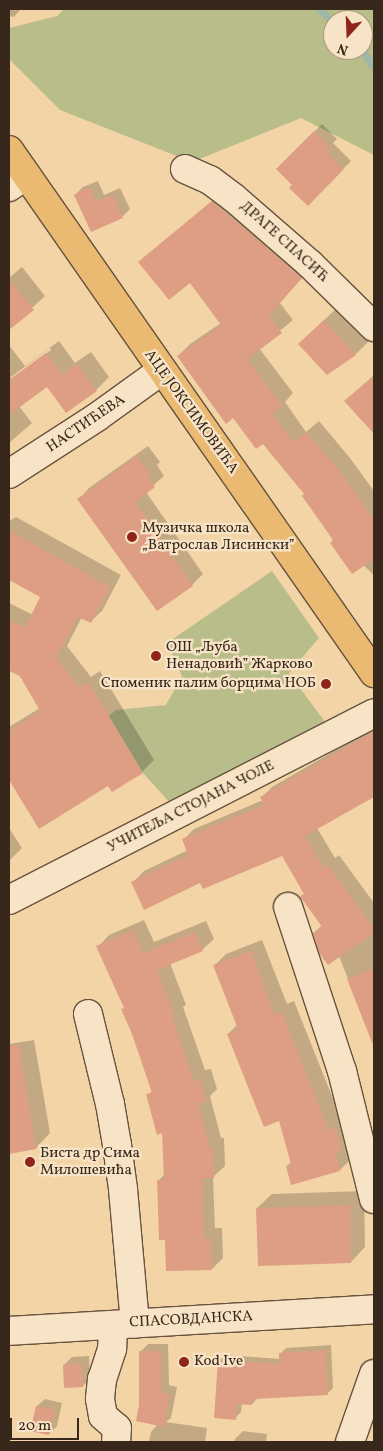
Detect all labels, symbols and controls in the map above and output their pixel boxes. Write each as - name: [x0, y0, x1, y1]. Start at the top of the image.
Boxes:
- north arrow: [323, 10, 373, 60]
- text: N: [335, 38, 351, 59]
- street label: ДРАГЕ СПАСИЋ: [236, 197, 332, 287]
- street label: АЦЕ ЈОКСИМОВИЋА: [140, 347, 242, 477]
- street label: НАСТИЋЕВА: [43, 391, 129, 457]
- place label: Музичка школа „Ватрослав Лисински”: [142, 519, 295, 554]
- marker: Музичка школа „Ватрослав Лисински”: [126, 531, 138, 543]
- place label: ОШ „Љуба Ненадовић” Жарково: [166, 638, 313, 673]
- marker: ОШ „Љуба Ненадовић” Жарково: [150, 650, 162, 662]
- place label: Споменик палим борцима НОБ: [101, 675, 316, 693]
- marker: Споменик палим борцима НОБ: [320, 678, 332, 690]
- street label: УЧИТЕЉА СТОЈАНА ЧОЛЕ: [105, 757, 277, 857]
- place label: Биста др Сима Милошевића: [40, 1144, 140, 1179]
- marker: Биста др Сима Милошевића: [24, 1156, 36, 1168]
- street label: СПАСОВДАНСКА: [129, 1308, 253, 1332]
- place label: Kod Ive: [194, 1353, 243, 1371]
- marker: Kod Ive: [178, 1356, 190, 1368]
- scale bar: [12, 1408, 81, 1440]
- text: 20 m: [18, 1416, 51, 1437]

